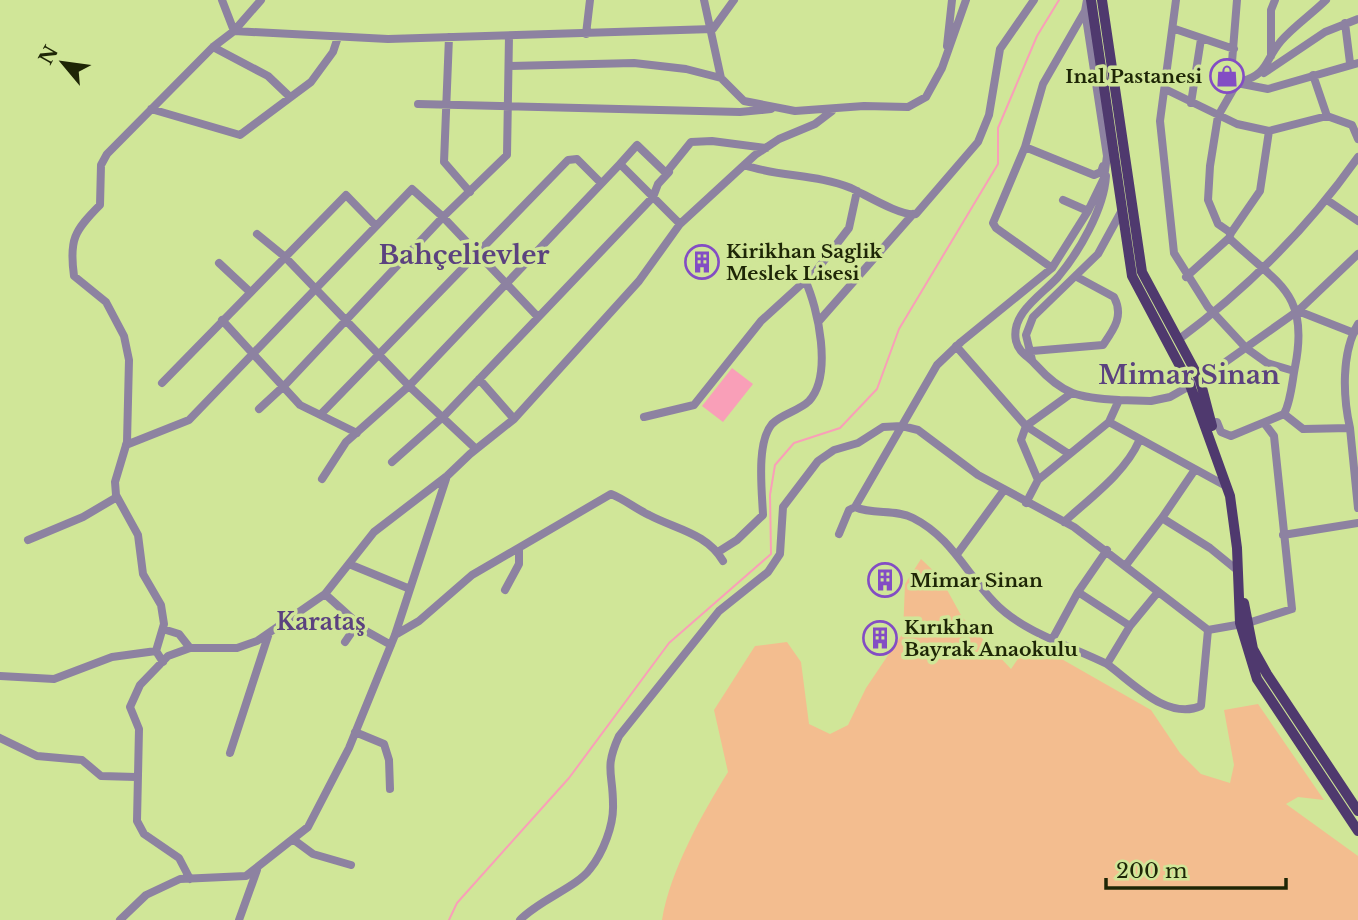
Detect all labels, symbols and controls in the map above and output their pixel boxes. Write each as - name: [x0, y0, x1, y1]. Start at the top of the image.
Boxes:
- north arrow: [28, 28, 98, 98]
- text: N: [34, 41, 63, 68]
- shop icon: Inal Pastanesi: [1208, 57, 1246, 95]
- place label: Inal Pastanesi: [1065, 65, 1202, 88]
- district label: Bahçelievler: [379, 239, 550, 271]
- place label: Kirikhan Saglik Meslek Lisesi: [726, 240, 882, 285]
- building icon: Kirikhan Saglik Meslek Lisesi: [683, 243, 721, 281]
- district label: Mimar Sinan: [1098, 359, 1280, 391]
- building icon: Mimar Sinan: [866, 561, 904, 599]
- place label: Mimar Sinan: [910, 569, 1043, 592]
- district label: Karataş: [276, 608, 366, 636]
- place label: Kırıkhan Bayrak Anaokulu: [904, 616, 1078, 661]
- building icon: Kırıkhan Bayrak Anaokulu: [861, 619, 899, 657]
- scale bar: [1106, 846, 1286, 890]
- text: 200 m: [1116, 858, 1188, 884]

